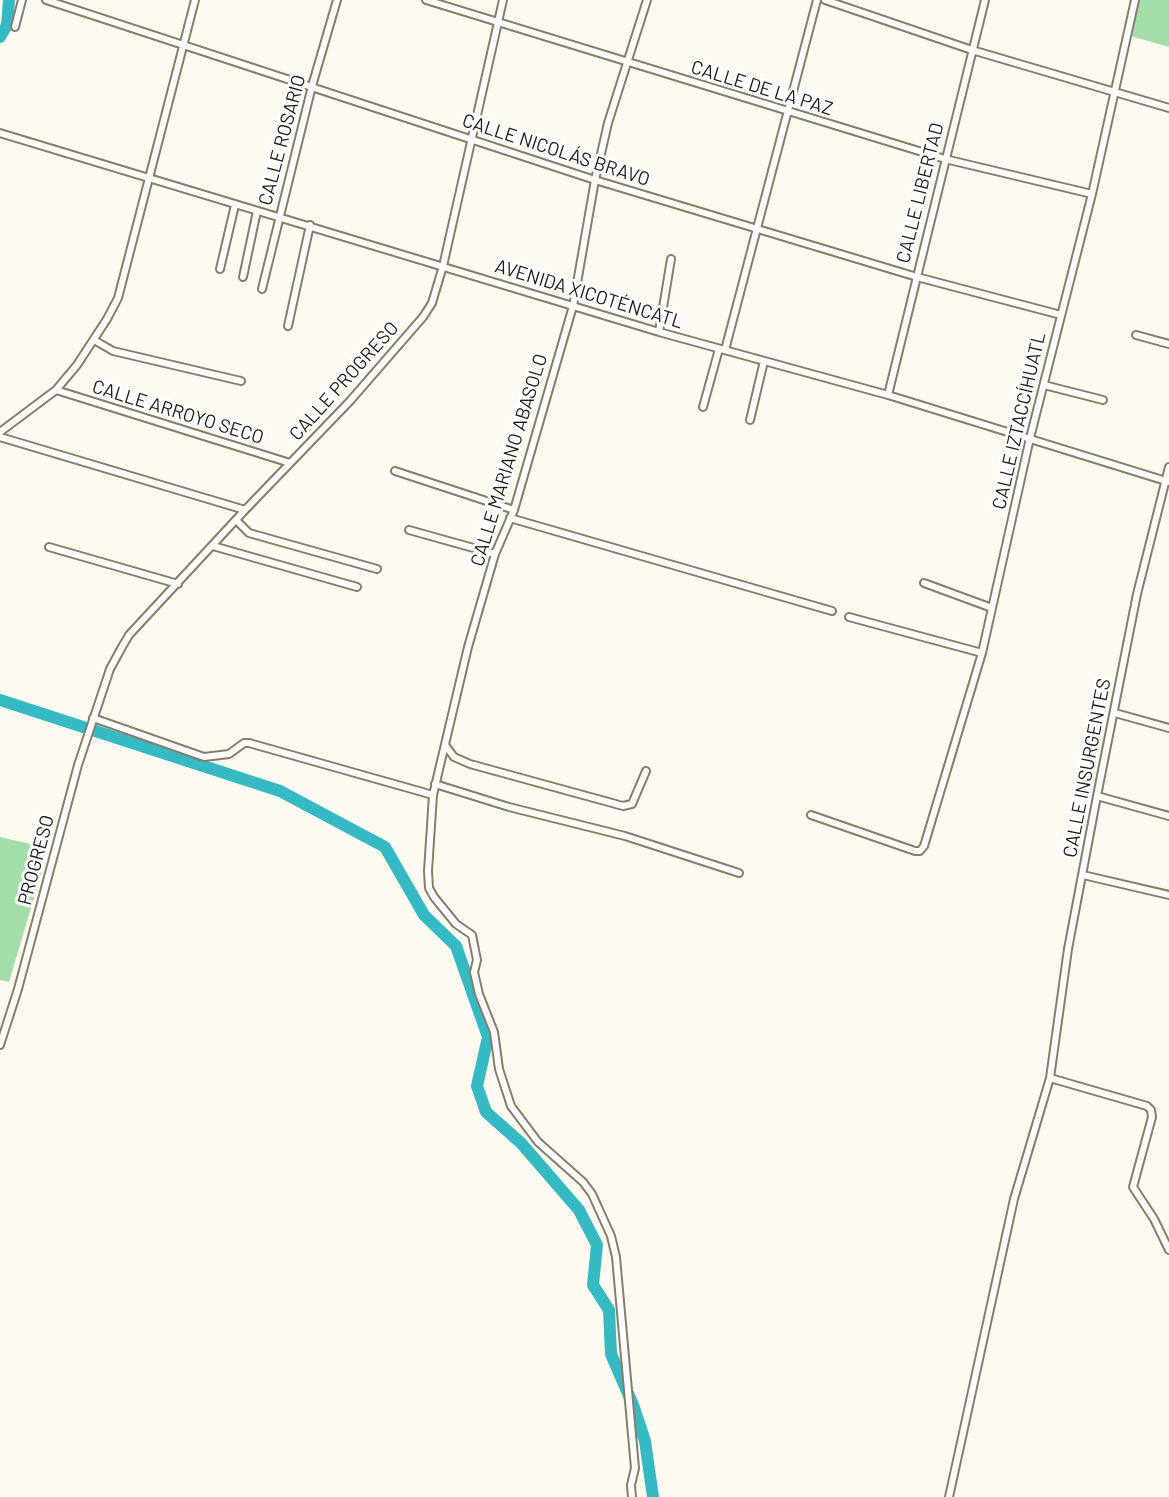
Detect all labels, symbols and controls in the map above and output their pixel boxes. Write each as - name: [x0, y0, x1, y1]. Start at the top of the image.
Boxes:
- street label: CALLE DE LA PAZ: [688, 56, 836, 120]
- street label: CALLE ROSARIO: [254, 72, 310, 208]
- street label: CALLE NICOLÁS BRAVO: [459, 109, 653, 191]
- street label: CALLE LIBERTAD: [892, 121, 948, 265]
- street label: AVENIDA XICOTÉNCATL: [492, 255, 686, 333]
- street label: CALLE PROGRESO: [285, 317, 403, 445]
- street label: CALLE IZTACCÍHUATL: [988, 330, 1050, 512]
- street label: CALLE MARIANO ABASOLO: [466, 351, 552, 569]
- street label: CALLE ARROYO SECO: [89, 375, 267, 449]
- street label: CALLE INSURGENTES: [1058, 676, 1116, 860]
- street label: PROGRESO: [13, 812, 59, 908]

